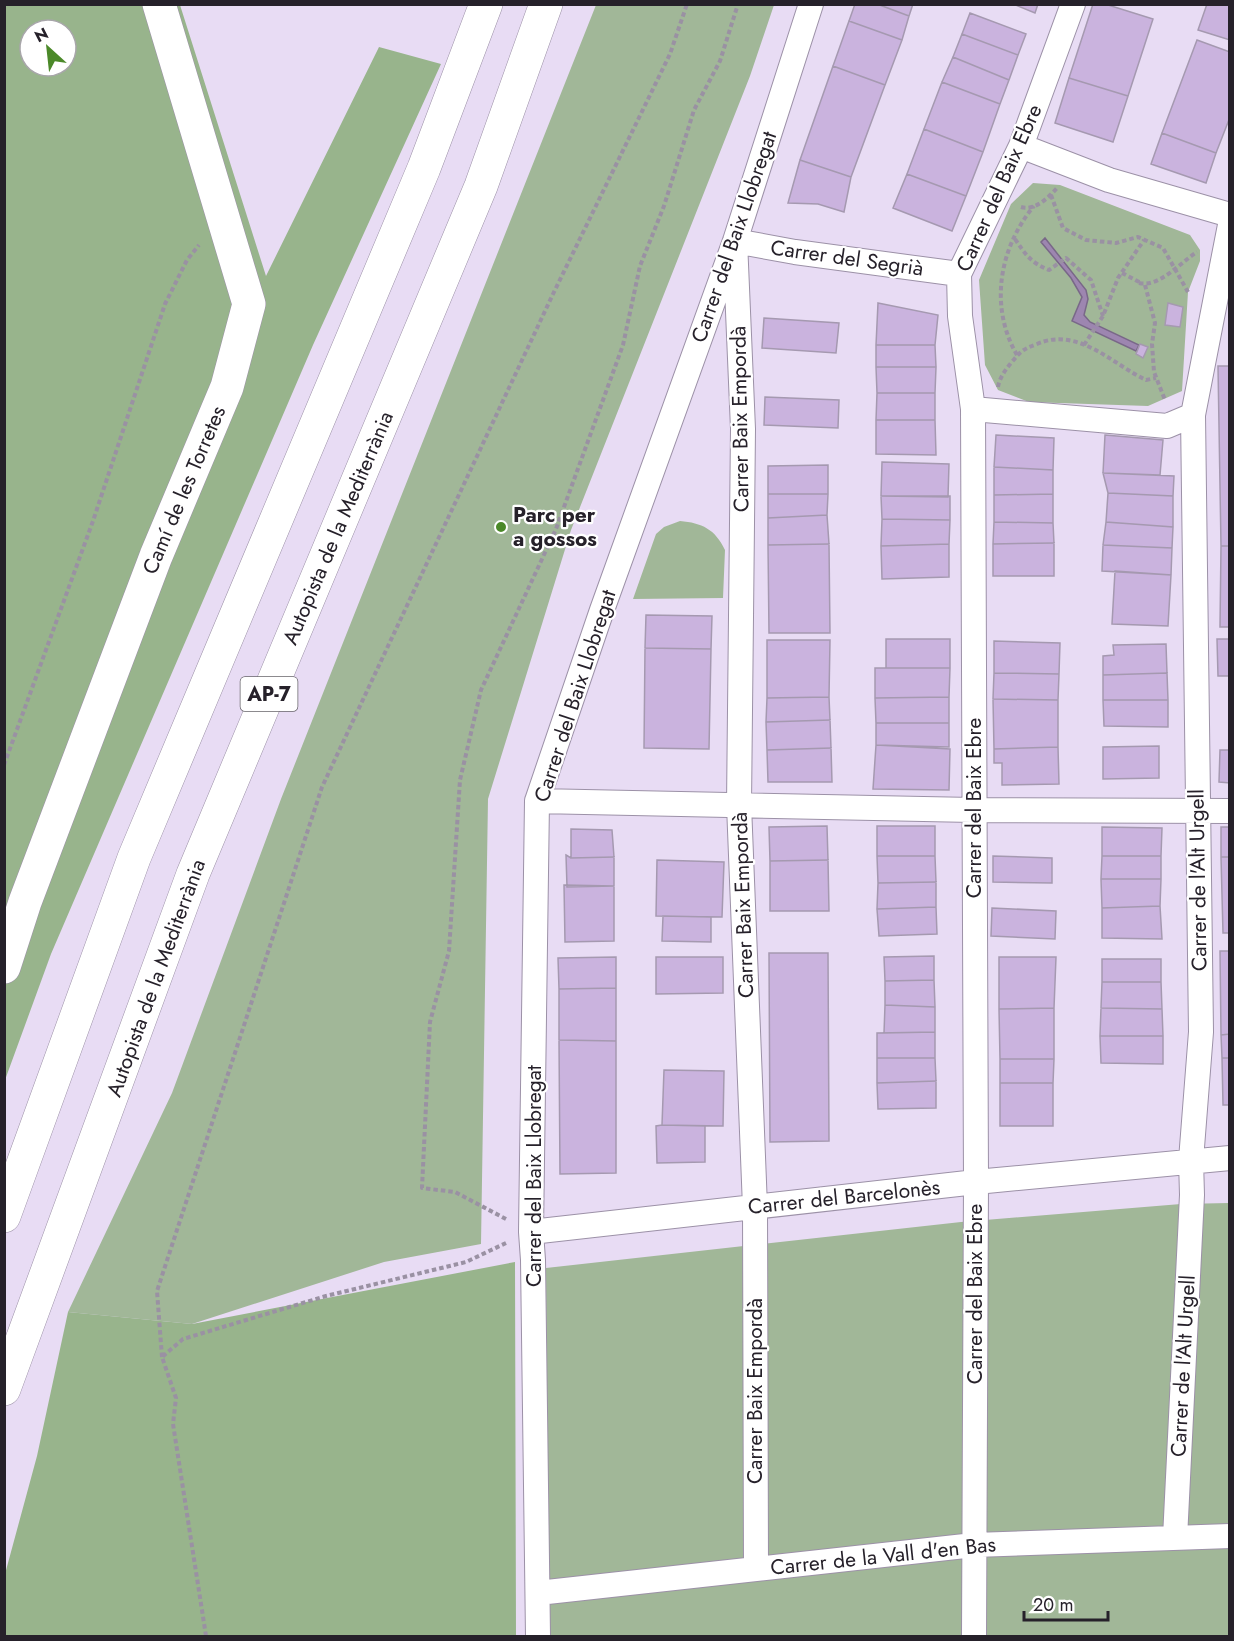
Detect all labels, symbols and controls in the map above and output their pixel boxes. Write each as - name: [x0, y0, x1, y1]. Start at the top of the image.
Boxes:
- north arrow: [18, 18, 78, 78]
- text: N: [31, 22, 52, 48]
- street label: Carrer del Baix Ebre: [949, 99, 1049, 277]
- street label: Carrer del Baix Llobregat: [684, 127, 784, 347]
- street label: Carrer del Segrià: [769, 232, 925, 284]
- street label: Carrer Baix Empordà: [723, 326, 757, 512]
- street label: Camí de les Torretes: [135, 401, 233, 579]
- street label: Autopista de la Mediterrània: [275, 407, 401, 649]
- place label: Parc per a gossos: [513, 500, 597, 554]
- marker: Parc per a gossos: [494, 520, 508, 534]
- street label: Carrer del Baix Llobregat: [526, 586, 624, 806]
- road number: AP-7: [240, 677, 298, 711]
- street label: Carrer del Baix Ebre: [959, 718, 989, 898]
- street label: Carrer de l'Alt Urgell: [1181, 789, 1215, 971]
- street label: Carrer Baix Empordà: [725, 812, 761, 998]
- street label: Autopista de la Mediterrània: [99, 855, 213, 1101]
- street label: Carrer del Baix Llobregat: [519, 1065, 549, 1287]
- street label: Carrer del Barcelonès: [746, 1172, 942, 1222]
- street label: Carrer del Baix Ebre: [960, 1204, 990, 1384]
- street label: Carrer de l'Alt Urgell: [1163, 1274, 1203, 1458]
- street label: Carrer Baix Empordà: [740, 1298, 770, 1484]
- street label: Carrer de la Vall d'en Bas: [769, 1529, 997, 1583]
- scale bar: [1024, 1584, 1108, 1622]
- text: 20 m: [1033, 1592, 1073, 1618]

